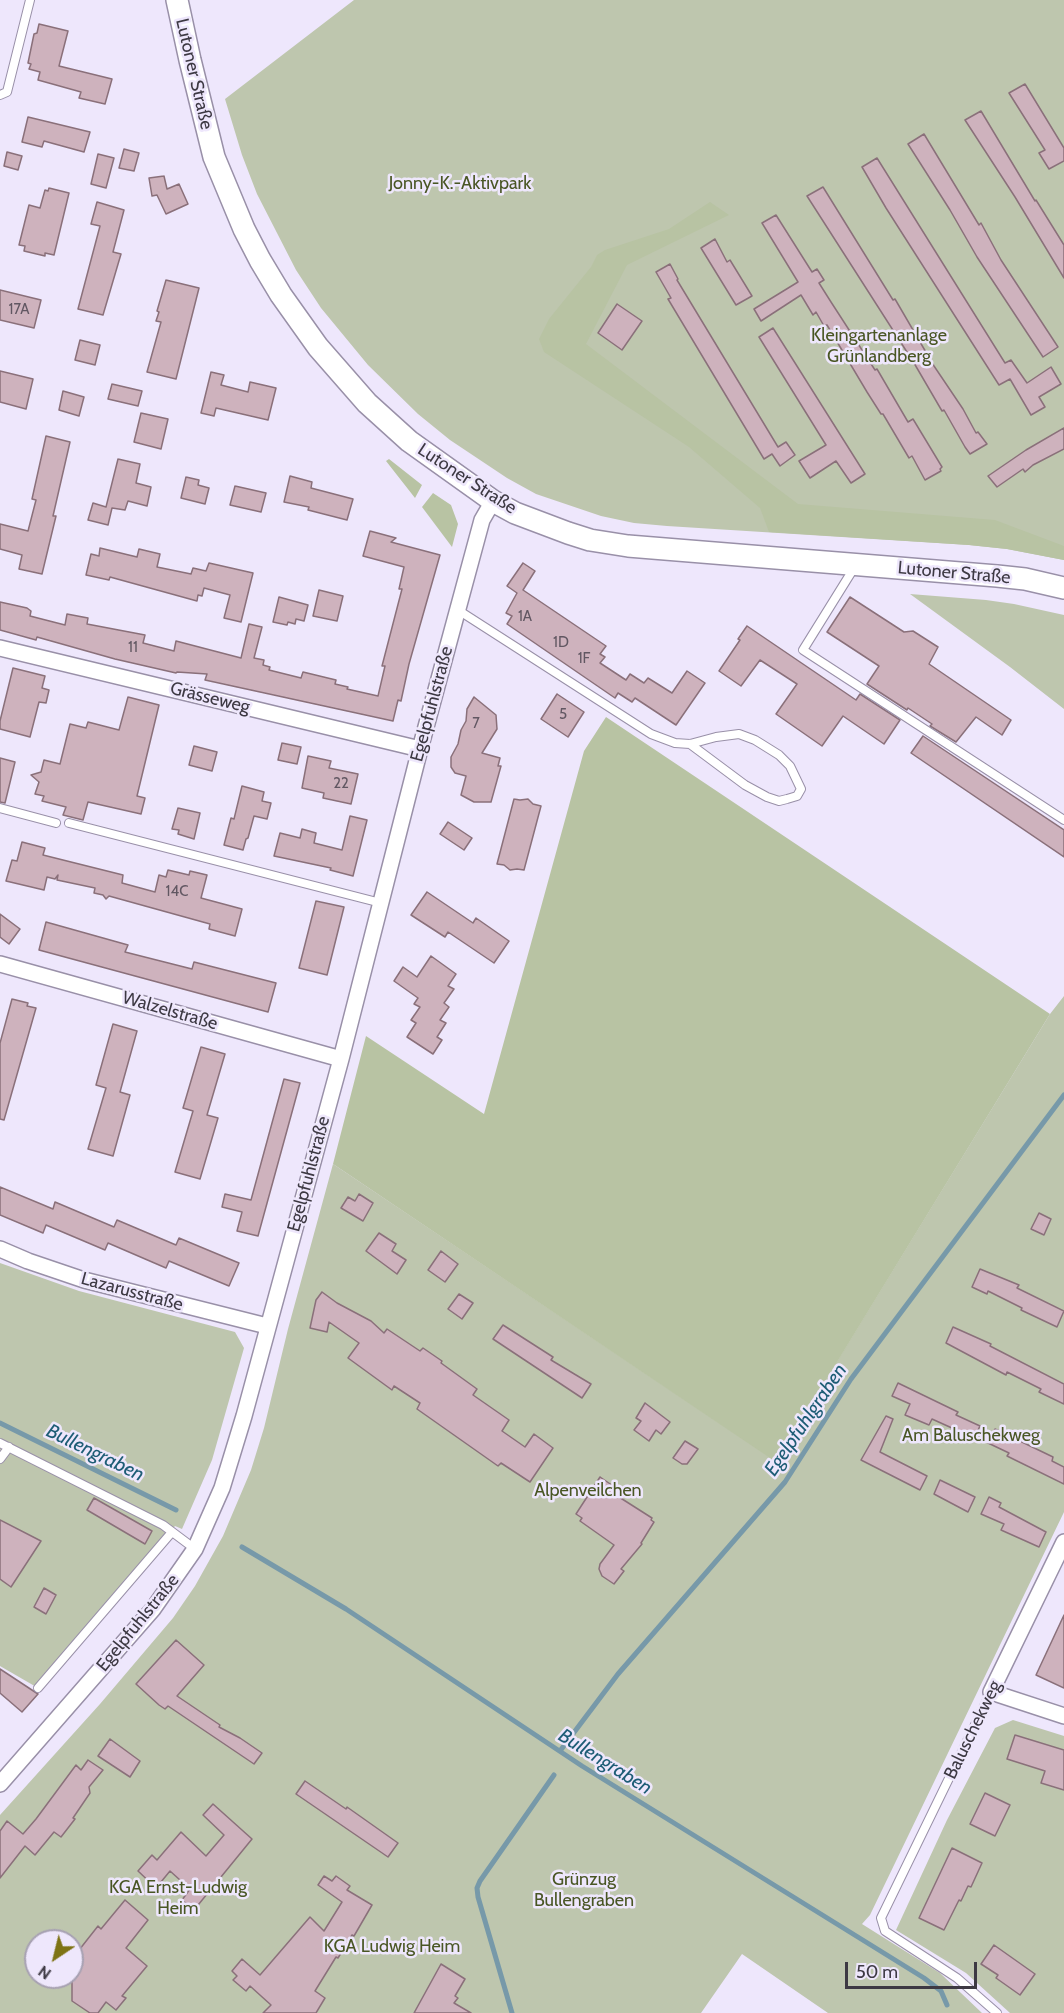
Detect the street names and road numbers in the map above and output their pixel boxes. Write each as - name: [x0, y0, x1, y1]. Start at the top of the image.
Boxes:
- street label: Lutoner Straße: [171, 16, 217, 132]
- street label: Lutoner Straße: [414, 439, 520, 519]
- street label: Lutoner Straße: [897, 557, 1011, 589]
- street label: Egelpfuhlstraße: [406, 644, 458, 764]
- street label: Grässeweg: [168, 678, 252, 718]
- street label: Walzelstraße: [120, 987, 220, 1035]
- street label: Egelpfuhlstraße: [283, 1114, 335, 1234]
- street label: Lazarusstraße: [79, 1268, 185, 1316]
- street label: Egelpfuhlstraße: [92, 1570, 184, 1676]
- street label: Baluschekweg: [940, 1677, 1006, 1783]

